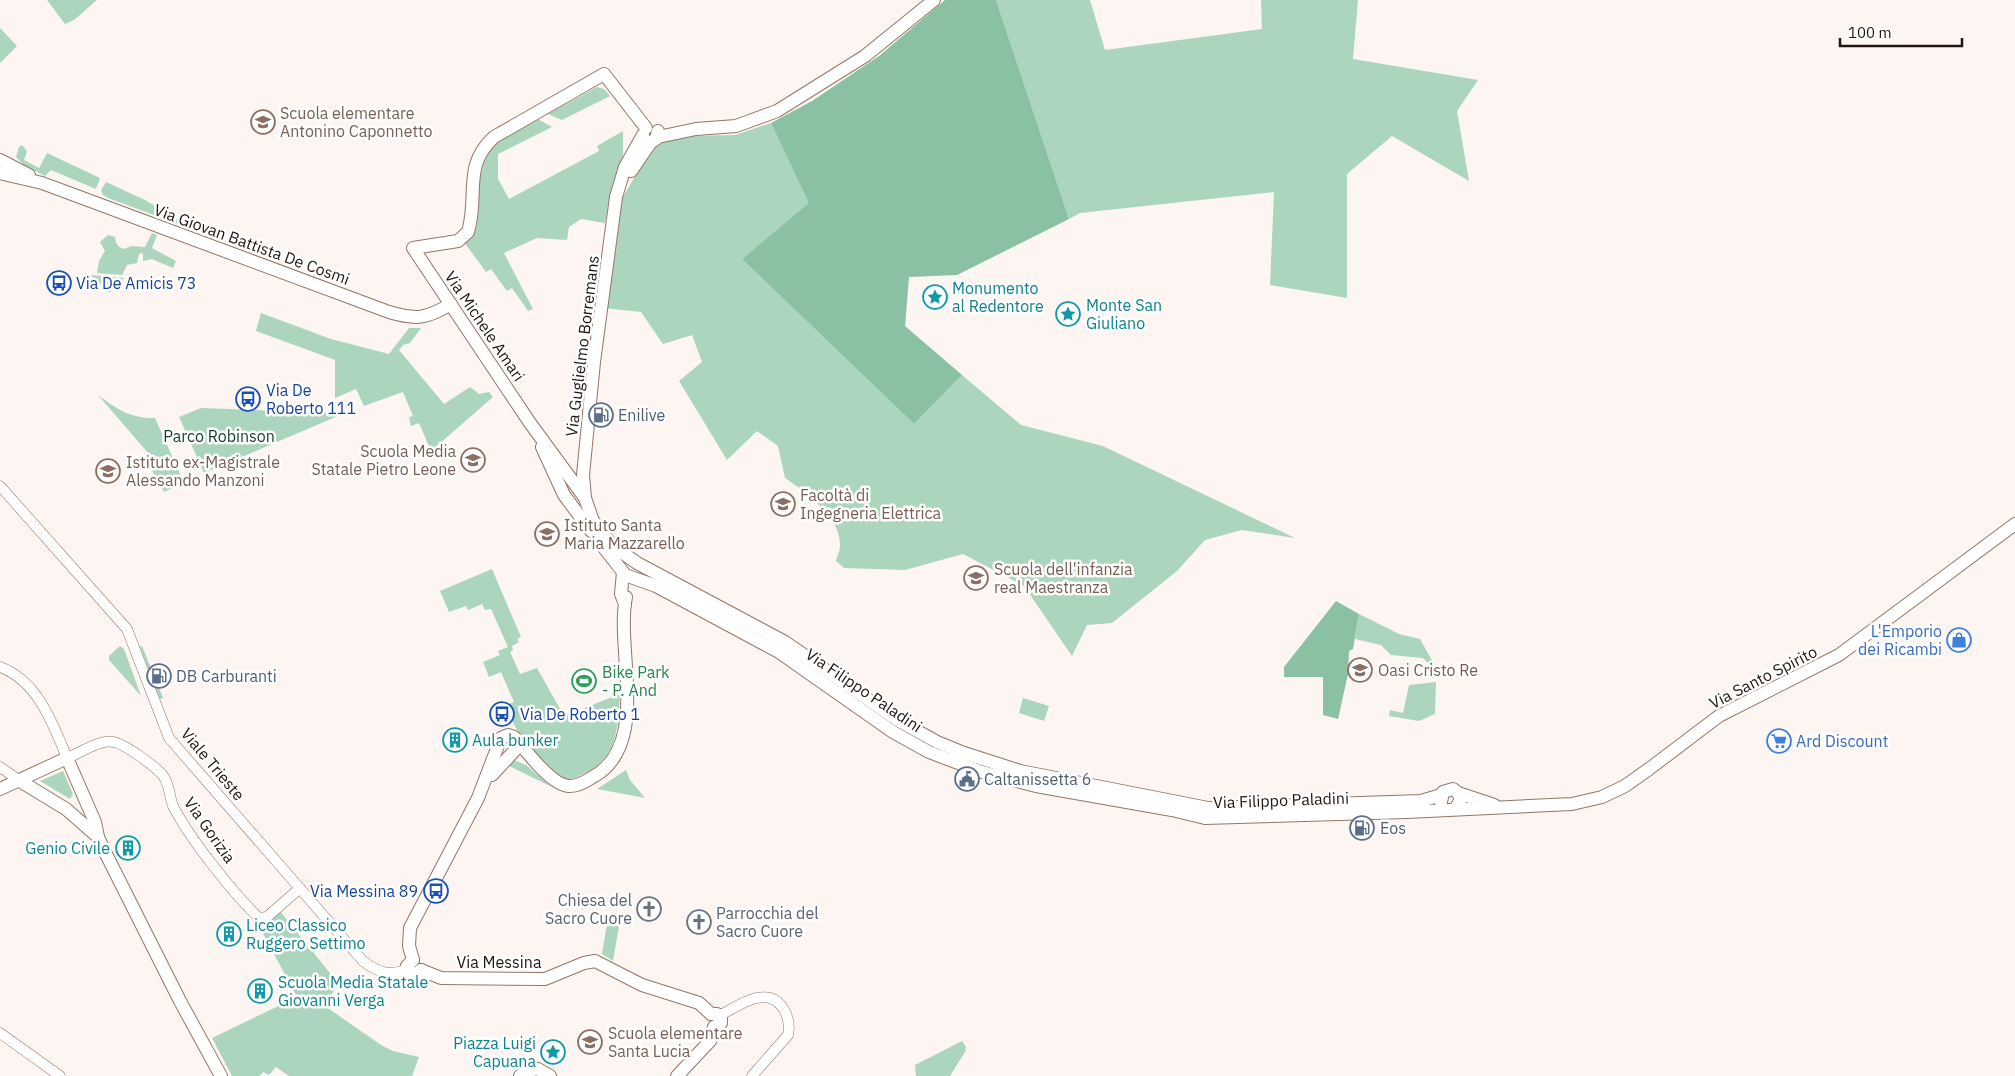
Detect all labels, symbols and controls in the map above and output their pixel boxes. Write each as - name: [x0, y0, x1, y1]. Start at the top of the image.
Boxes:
- scale bar: [1840, 15, 1962, 47]
- text: 100 m: [1848, 23, 1892, 42]
- place label: Scuola elementare Antonino Caponnetto: [280, 103, 432, 141]
- school or university icon: Scuola elementare Antonino Caponnetto: [250, 109, 276, 135]
- street label: Via Giovan Battista De Cosmi: [151, 199, 353, 289]
- street label: Via Guglielmo Borremans: [561, 254, 603, 438]
- street label: Via Michele Amari: [441, 267, 529, 385]
- bus stop icon: Via De Amicis 73: [46, 270, 72, 296]
- place label: Via De Amicis 73: [76, 273, 196, 293]
- place label: Monumento al Redentore: [952, 278, 1044, 316]
- place icon: Monumento al Redentore: [922, 284, 948, 310]
- place label: Monte San Giuliano: [1086, 295, 1162, 333]
- place icon: Monte San Giuliano: [1055, 301, 1081, 327]
- place label: Via De Roberto 111: [266, 380, 356, 418]
- bus stop icon: Via De Roberto 111: [235, 386, 261, 412]
- fuel station icon: Enilive: [588, 402, 614, 428]
- place label: Enilive: [618, 405, 666, 425]
- park label: Parco Robinson: [163, 426, 275, 446]
- place label: Scuola Media Statale Pietro Leone: [311, 441, 456, 479]
- school or university icon: Scuola Media Statale Pietro Leone: [460, 447, 486, 473]
- place label: Istituto ex-Magistrale Alessando Manzoni: [126, 452, 280, 490]
- school or university icon: Istituto ex-Magistrale Alessando Manzoni: [95, 458, 121, 484]
- place label: Facoltà di Ingegneria Elettrica: [800, 485, 942, 523]
- school or university icon: Facoltà di Ingegneria Elettrica: [770, 491, 796, 517]
- place label: Istituto Santa Maria Mazzarello: [564, 515, 685, 553]
- school or university icon: Istituto Santa Maria Mazzarello: [534, 521, 560, 547]
- place label: Scuola dell'infanzia real Maestranza: [994, 559, 1133, 597]
- school or university icon: Scuola dell'infanzia real Maestranza: [963, 565, 989, 591]
- place label: L'Emporio dei Ricambi: [1858, 621, 1942, 659]
- shop icon: L'Emporio dei Ricambi: [1946, 627, 1972, 653]
- street label: Via Santo Spirito: [1706, 641, 1820, 713]
- street label: Via Filippo Paladini: [802, 644, 926, 736]
- school or university icon: Oasi Cristo Re: [1347, 657, 1373, 683]
- place label: Oasi Cristo Re: [1378, 660, 1478, 680]
- place label: Bike Park - P. And: [602, 662, 670, 700]
- fuel station icon: DB Carburanti: [146, 663, 172, 689]
- place label: DB Carburanti: [176, 666, 277, 686]
- sports icon: Bike Park - P. And: [571, 668, 597, 694]
- bus stop icon: Via De Roberto 1: [489, 701, 515, 727]
- place label: Via De Roberto 1: [520, 704, 640, 724]
- street label: Viale Trieste: [177, 724, 249, 804]
- building icon: Aula bunker: [442, 727, 468, 753]
- supermarket icon: Ard Discount: [1766, 728, 1792, 754]
- place label: Aula bunker: [472, 730, 558, 750]
- place label: Ard Discount: [1796, 731, 1888, 751]
- public building icon: Caltanissetta 6: [954, 766, 980, 792]
- place label: Caltanissetta 6: [984, 769, 1091, 789]
- street label: Via Filippo Paladini: [1213, 788, 1349, 812]
- street label: Via Gorizia: [180, 793, 240, 867]
- fuel station icon: Eos: [1349, 815, 1375, 841]
- place label: Eos: [1380, 818, 1406, 838]
- building icon: Genio Civile: [115, 835, 141, 861]
- place label: Genio Civile: [25, 838, 110, 858]
- bus stop icon: Via Messina 89: [423, 878, 449, 904]
- place label: Via Messina 89: [310, 881, 418, 901]
- place label: Chiesa del Sacro Cuore: [545, 890, 632, 928]
- church icon: Chiesa del Sacro Cuore: [636, 896, 662, 922]
- place label: Parrocchia del Sacro Cuore: [716, 903, 819, 941]
- church icon: Parrocchia del Sacro Cuore: [686, 909, 712, 935]
- place label: Liceo Classico Ruggero Settimo: [246, 915, 366, 953]
- building icon: Liceo Classico Ruggero Settimo: [216, 921, 242, 947]
- street label: Via Messina: [457, 952, 542, 972]
- place label: Scuola Media Statale Giovanni Verga: [278, 972, 428, 1010]
- building icon: Scuola Media Statale Giovanni Verga: [247, 978, 273, 1004]
- place label: Scuola elementare Santa Lucia: [608, 1023, 743, 1061]
- school or university icon: Scuola elementare Santa Lucia: [577, 1029, 603, 1055]
- place label: Piazza Luigi Capuana: [453, 1033, 536, 1071]
- place icon: Piazza Luigi Capuana: [540, 1039, 566, 1065]

